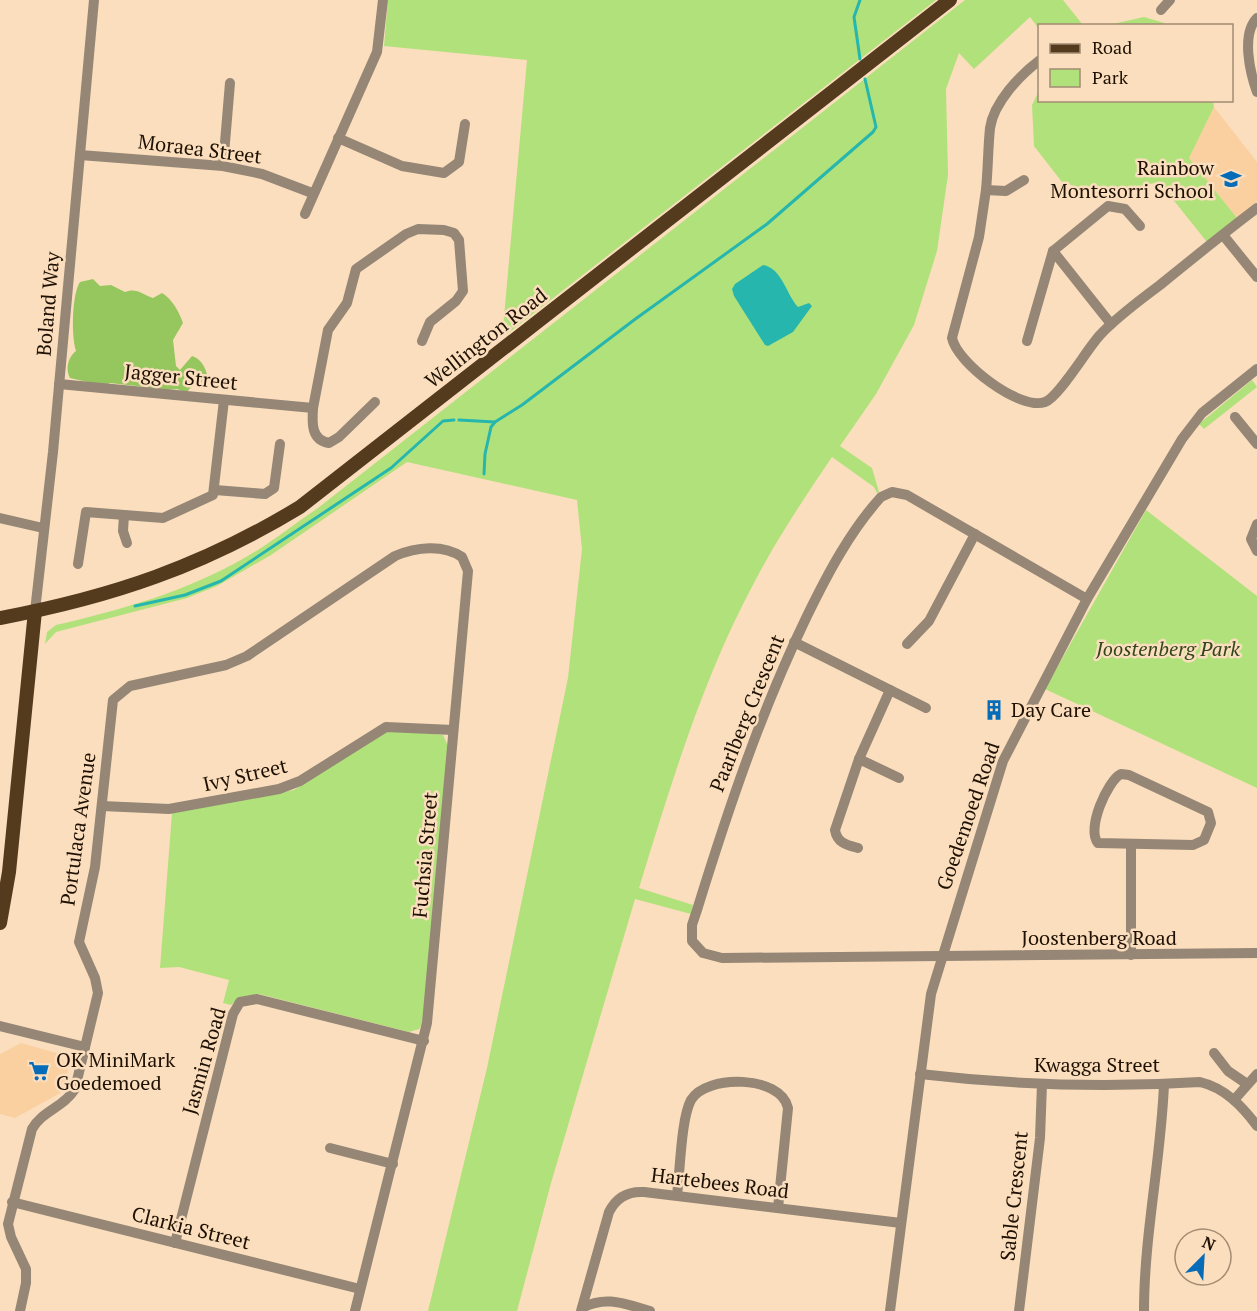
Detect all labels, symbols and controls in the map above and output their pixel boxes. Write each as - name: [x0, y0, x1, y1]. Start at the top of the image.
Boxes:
- legend: [1038, 24, 1233, 102]
- text: Road: [1092, 35, 1132, 59]
- text: Park: [1092, 65, 1129, 89]
- street label: Moraea Street: [137, 128, 264, 170]
- place label: Rainbow Montesorri School: [1050, 154, 1214, 204]
- school or university icon: Rainbow Montesorri School: [1219, 167, 1243, 191]
- street label: Boland Way: [29, 250, 66, 357]
- street label: Wellington Road: [419, 281, 552, 394]
- street label: Jagger Street: [123, 357, 240, 396]
- street label: Paarlberg Crescent: [703, 630, 791, 795]
- park label: Joostenberg Park: [1095, 635, 1240, 662]
- place label: Day Care: [1011, 696, 1091, 723]
- building icon: Day Care: [982, 698, 1006, 722]
- street label: Goedemoed Road: [930, 738, 1006, 894]
- street label: Portulaca Avenue: [53, 751, 102, 907]
- street label: Ivy Street: [200, 752, 290, 797]
- street label: Fuchsia Street: [406, 790, 444, 919]
- street label: Joostenberg Road: [1021, 924, 1177, 951]
- street label: Jasmin Road: [175, 1004, 232, 1118]
- place label: OK MiniMark Goedemoed: [56, 1046, 176, 1096]
- street label: Kwagga Street: [1034, 1051, 1160, 1078]
- supermarket icon: OK MiniMark Goedemoed: [27, 1059, 51, 1083]
- street label: Sable Crescent: [993, 1129, 1034, 1262]
- street label: Hartebees Road: [649, 1161, 791, 1204]
- street label: Clarkia Street: [129, 1200, 254, 1255]
- north arrow: [1173, 1227, 1233, 1287]
- text: N: [1199, 1231, 1219, 1256]

